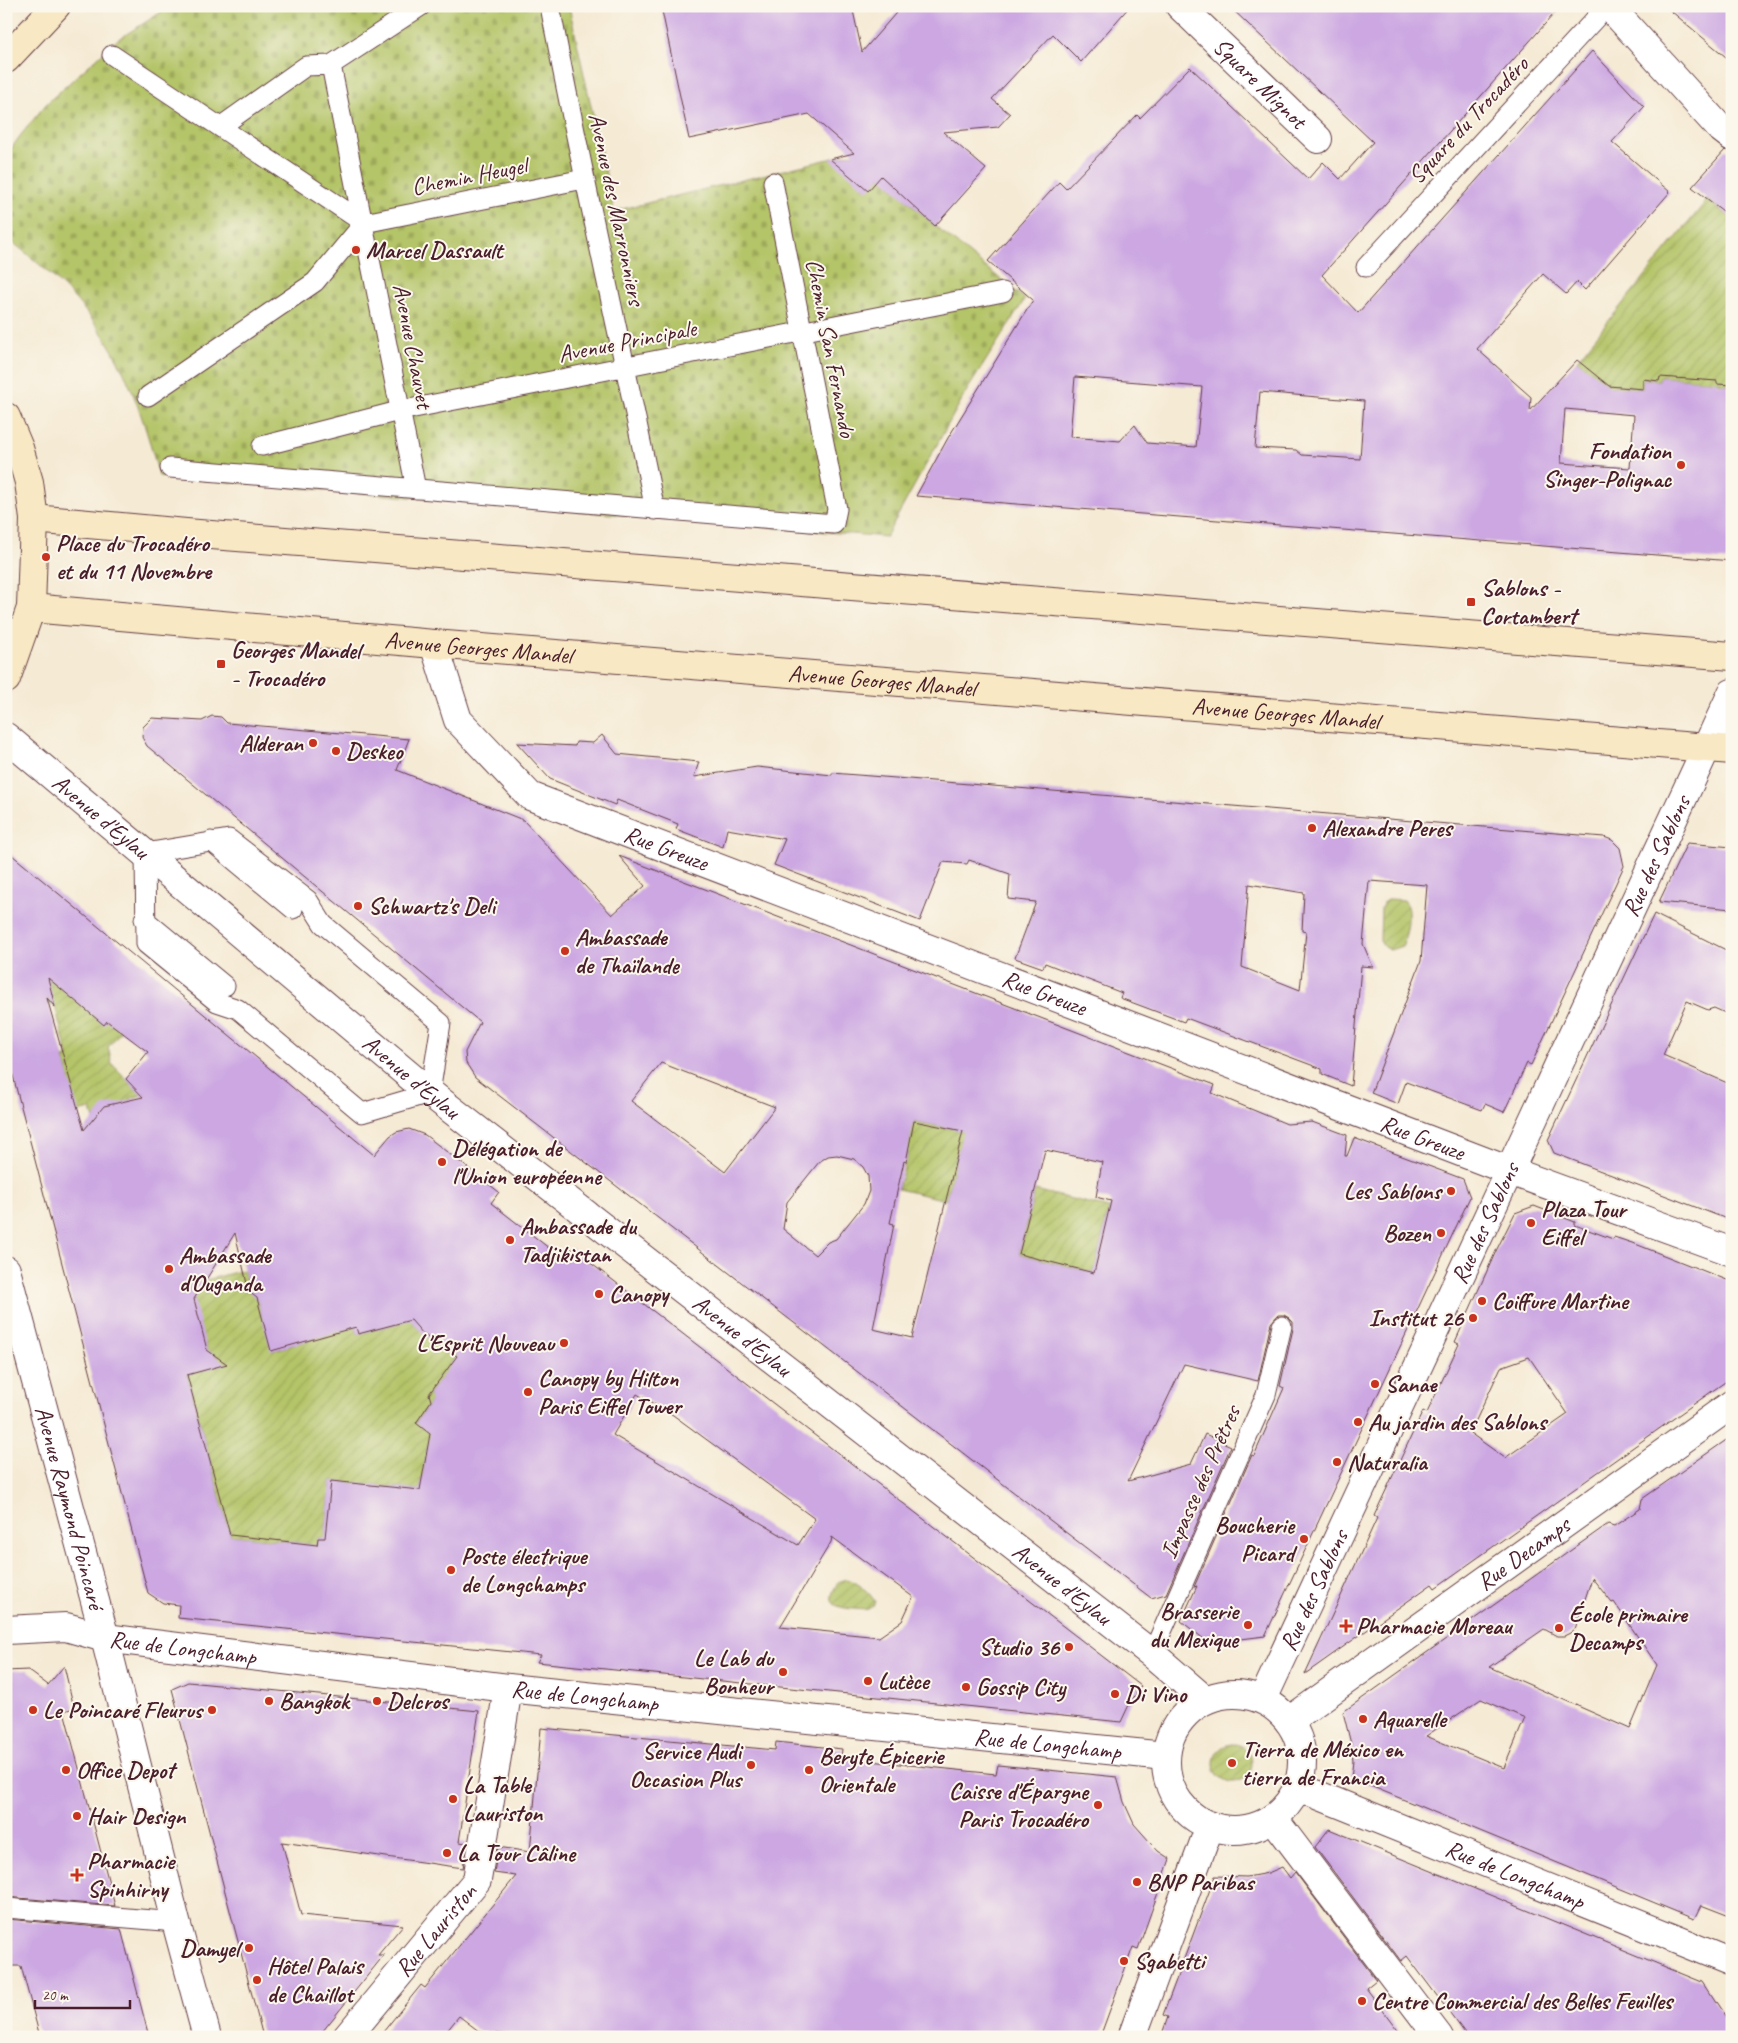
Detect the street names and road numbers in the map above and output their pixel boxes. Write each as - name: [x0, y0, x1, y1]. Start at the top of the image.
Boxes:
- street label: Square Mignot: [1207, 31, 1315, 136]
- street label: Square du Trocadéro: [1401, 49, 1536, 190]
- street label: Avenue des Marronniers: [582, 110, 653, 311]
- street label: Chemin Heugel: [409, 149, 533, 202]
- street label: Chemin San Fernando: [799, 256, 863, 441]
- street label: Avenue Chauvet: [386, 281, 440, 413]
- street label: Avenue Principale: [556, 313, 701, 369]
- street label: Avenue Georges Mandel: [383, 625, 577, 671]
- street label: Avenue Georges Mandel: [787, 658, 981, 703]
- street label: Avenue Georges Mandel: [1191, 691, 1384, 736]
- street label: Avenue d'Eylau: [46, 768, 157, 867]
- street label: Rue des Sablons: [1615, 789, 1698, 921]
- street label: Rue Greuze: [620, 818, 714, 878]
- street label: Rue Greuze: [998, 963, 1092, 1023]
- street label: Avenue d'Eylau: [357, 1028, 468, 1127]
- street label: Rue Greuze: [1376, 1108, 1471, 1168]
- street label: Rue des Sablons: [1444, 1156, 1527, 1288]
- street label: Avenue d'Eylau: [687, 1288, 799, 1385]
- street label: Impasse des Prêtres: [1153, 1399, 1248, 1563]
- street label: Avenue Raymond Poincaré: [28, 1403, 113, 1616]
- street label: Rue Decamps: [1471, 1508, 1578, 1597]
- street label: Rue des Sablons: [1273, 1523, 1356, 1655]
- street label: Avenue d'Eylau: [1006, 1536, 1119, 1633]
- street label: Rue de Longchamp: [108, 1624, 259, 1672]
- street label: Rue de Longchamp: [510, 1673, 661, 1719]
- street label: Rue de Longchamp: [973, 1721, 1123, 1766]
- street label: Rue de Longchamp: [1441, 1833, 1590, 1916]
- street label: Rue Lauriston: [388, 1876, 484, 1983]

